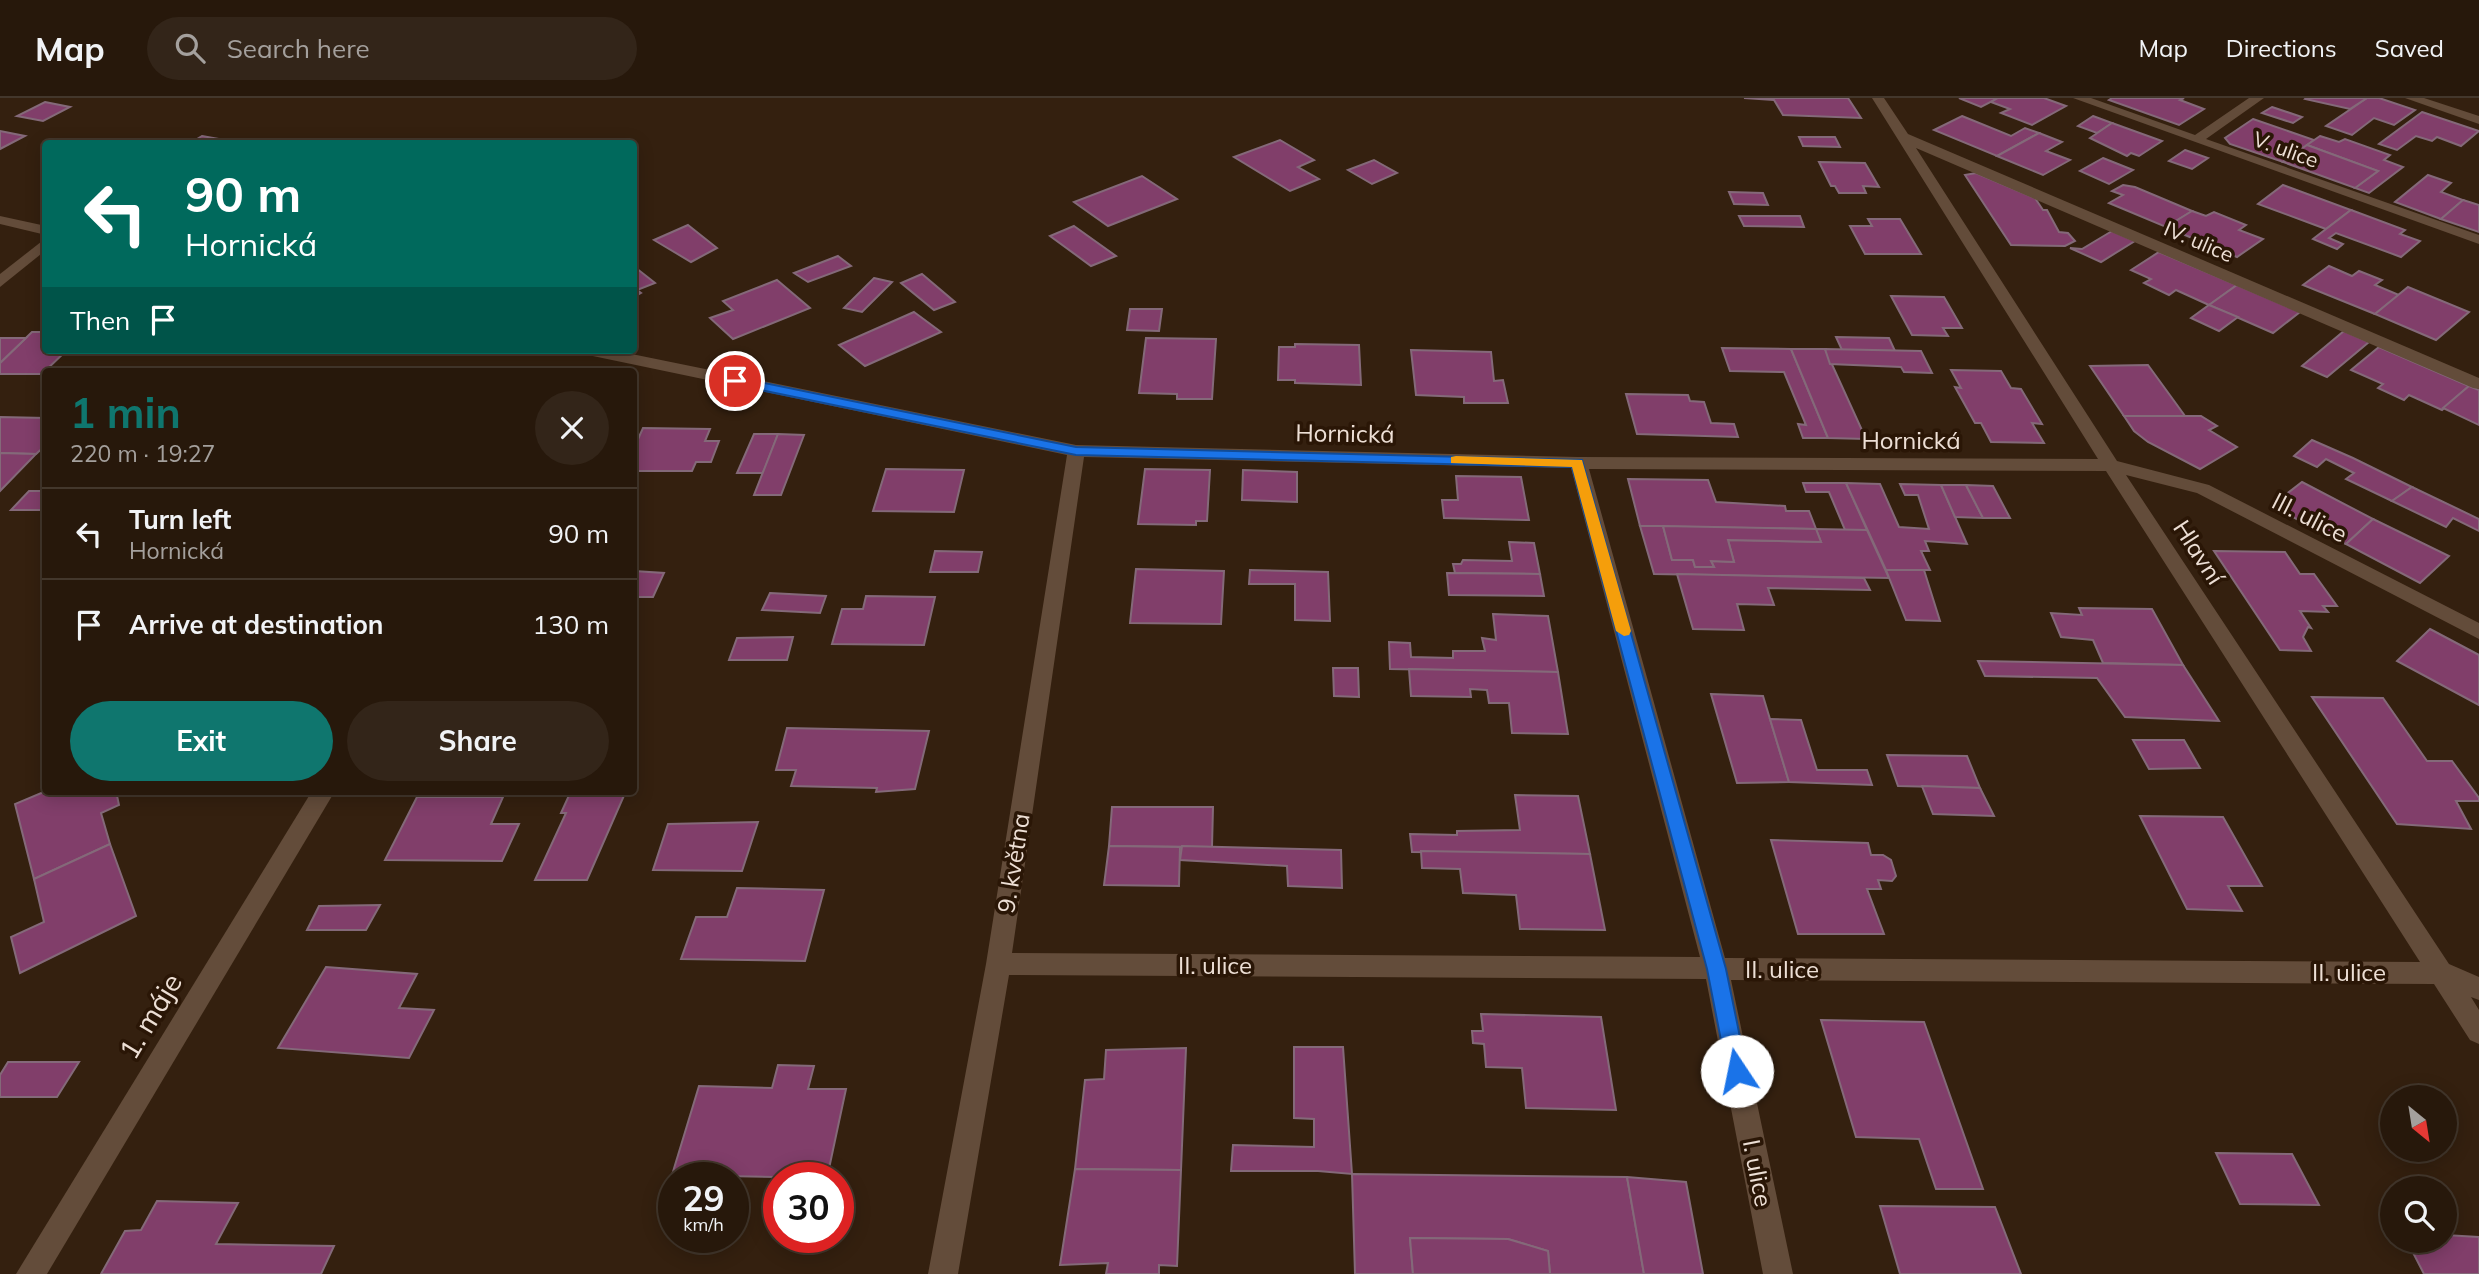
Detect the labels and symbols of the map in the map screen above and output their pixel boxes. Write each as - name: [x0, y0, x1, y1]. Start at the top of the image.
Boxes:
- street label: V. ulice: [2250, 125, 2322, 173]
- street label: IV. ulice: [2160, 215, 2238, 267]
- pin: [705, 351, 765, 411]
- street label: Hornická: [1295, 417, 1395, 449]
- street label: Hornická: [1861, 425, 1961, 455]
- street label: III. ulice: [2267, 485, 2353, 549]
- street label: Hlavní: [2167, 514, 2232, 591]
- street label: 9. května: [990, 811, 1036, 915]
- street label: II. ulice: [1178, 950, 1252, 980]
- street label: II. ulice: [1745, 954, 1819, 984]
- street label: II. ulice: [2312, 957, 2386, 987]
- street label: 1. máje: [111, 967, 189, 1065]
- position arrow: [1700, 1034, 1774, 1108]
- north arrow: [2380, 1085, 2457, 1162]
- street label: I. ulice: [1737, 1137, 1779, 1209]
- speed limit sign: 30: [763, 1162, 854, 1253]

